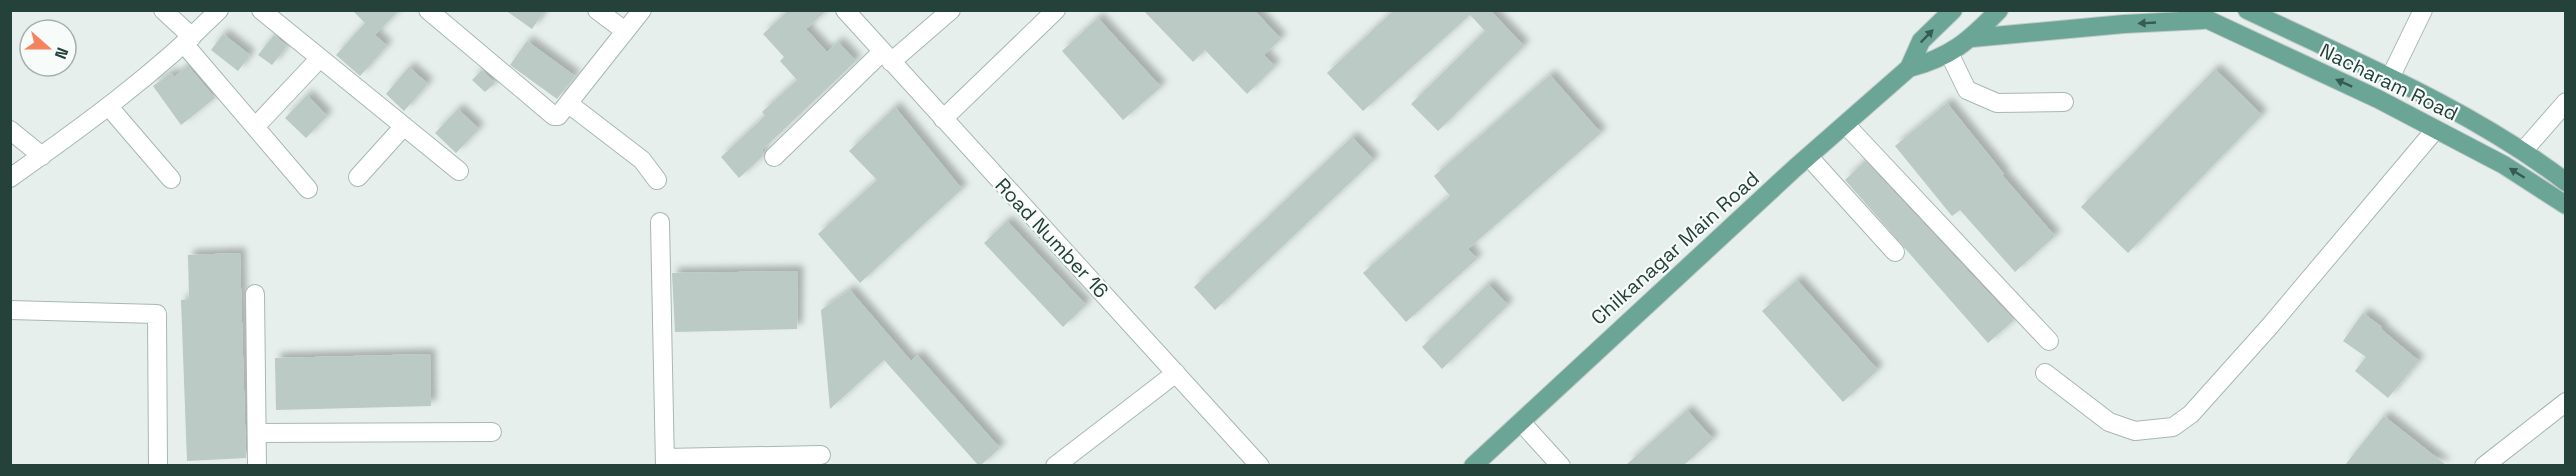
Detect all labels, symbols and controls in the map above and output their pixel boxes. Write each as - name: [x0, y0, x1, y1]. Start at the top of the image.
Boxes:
- north arrow: [18, 18, 78, 78]
- one-way arrow: [2137, 18, 2156, 27]
- one-way arrow: [1920, 29, 1934, 44]
- street label: Nacharam Road: [2316, 37, 2462, 127]
- text: N: [50, 44, 73, 62]
- one-way arrow: [2334, 78, 2352, 88]
- street label: Chilkanagar Main Road: [1585, 166, 1765, 330]
- one-way arrow: [2509, 168, 2525, 179]
- street label: Road Number 16: [990, 172, 1114, 304]

